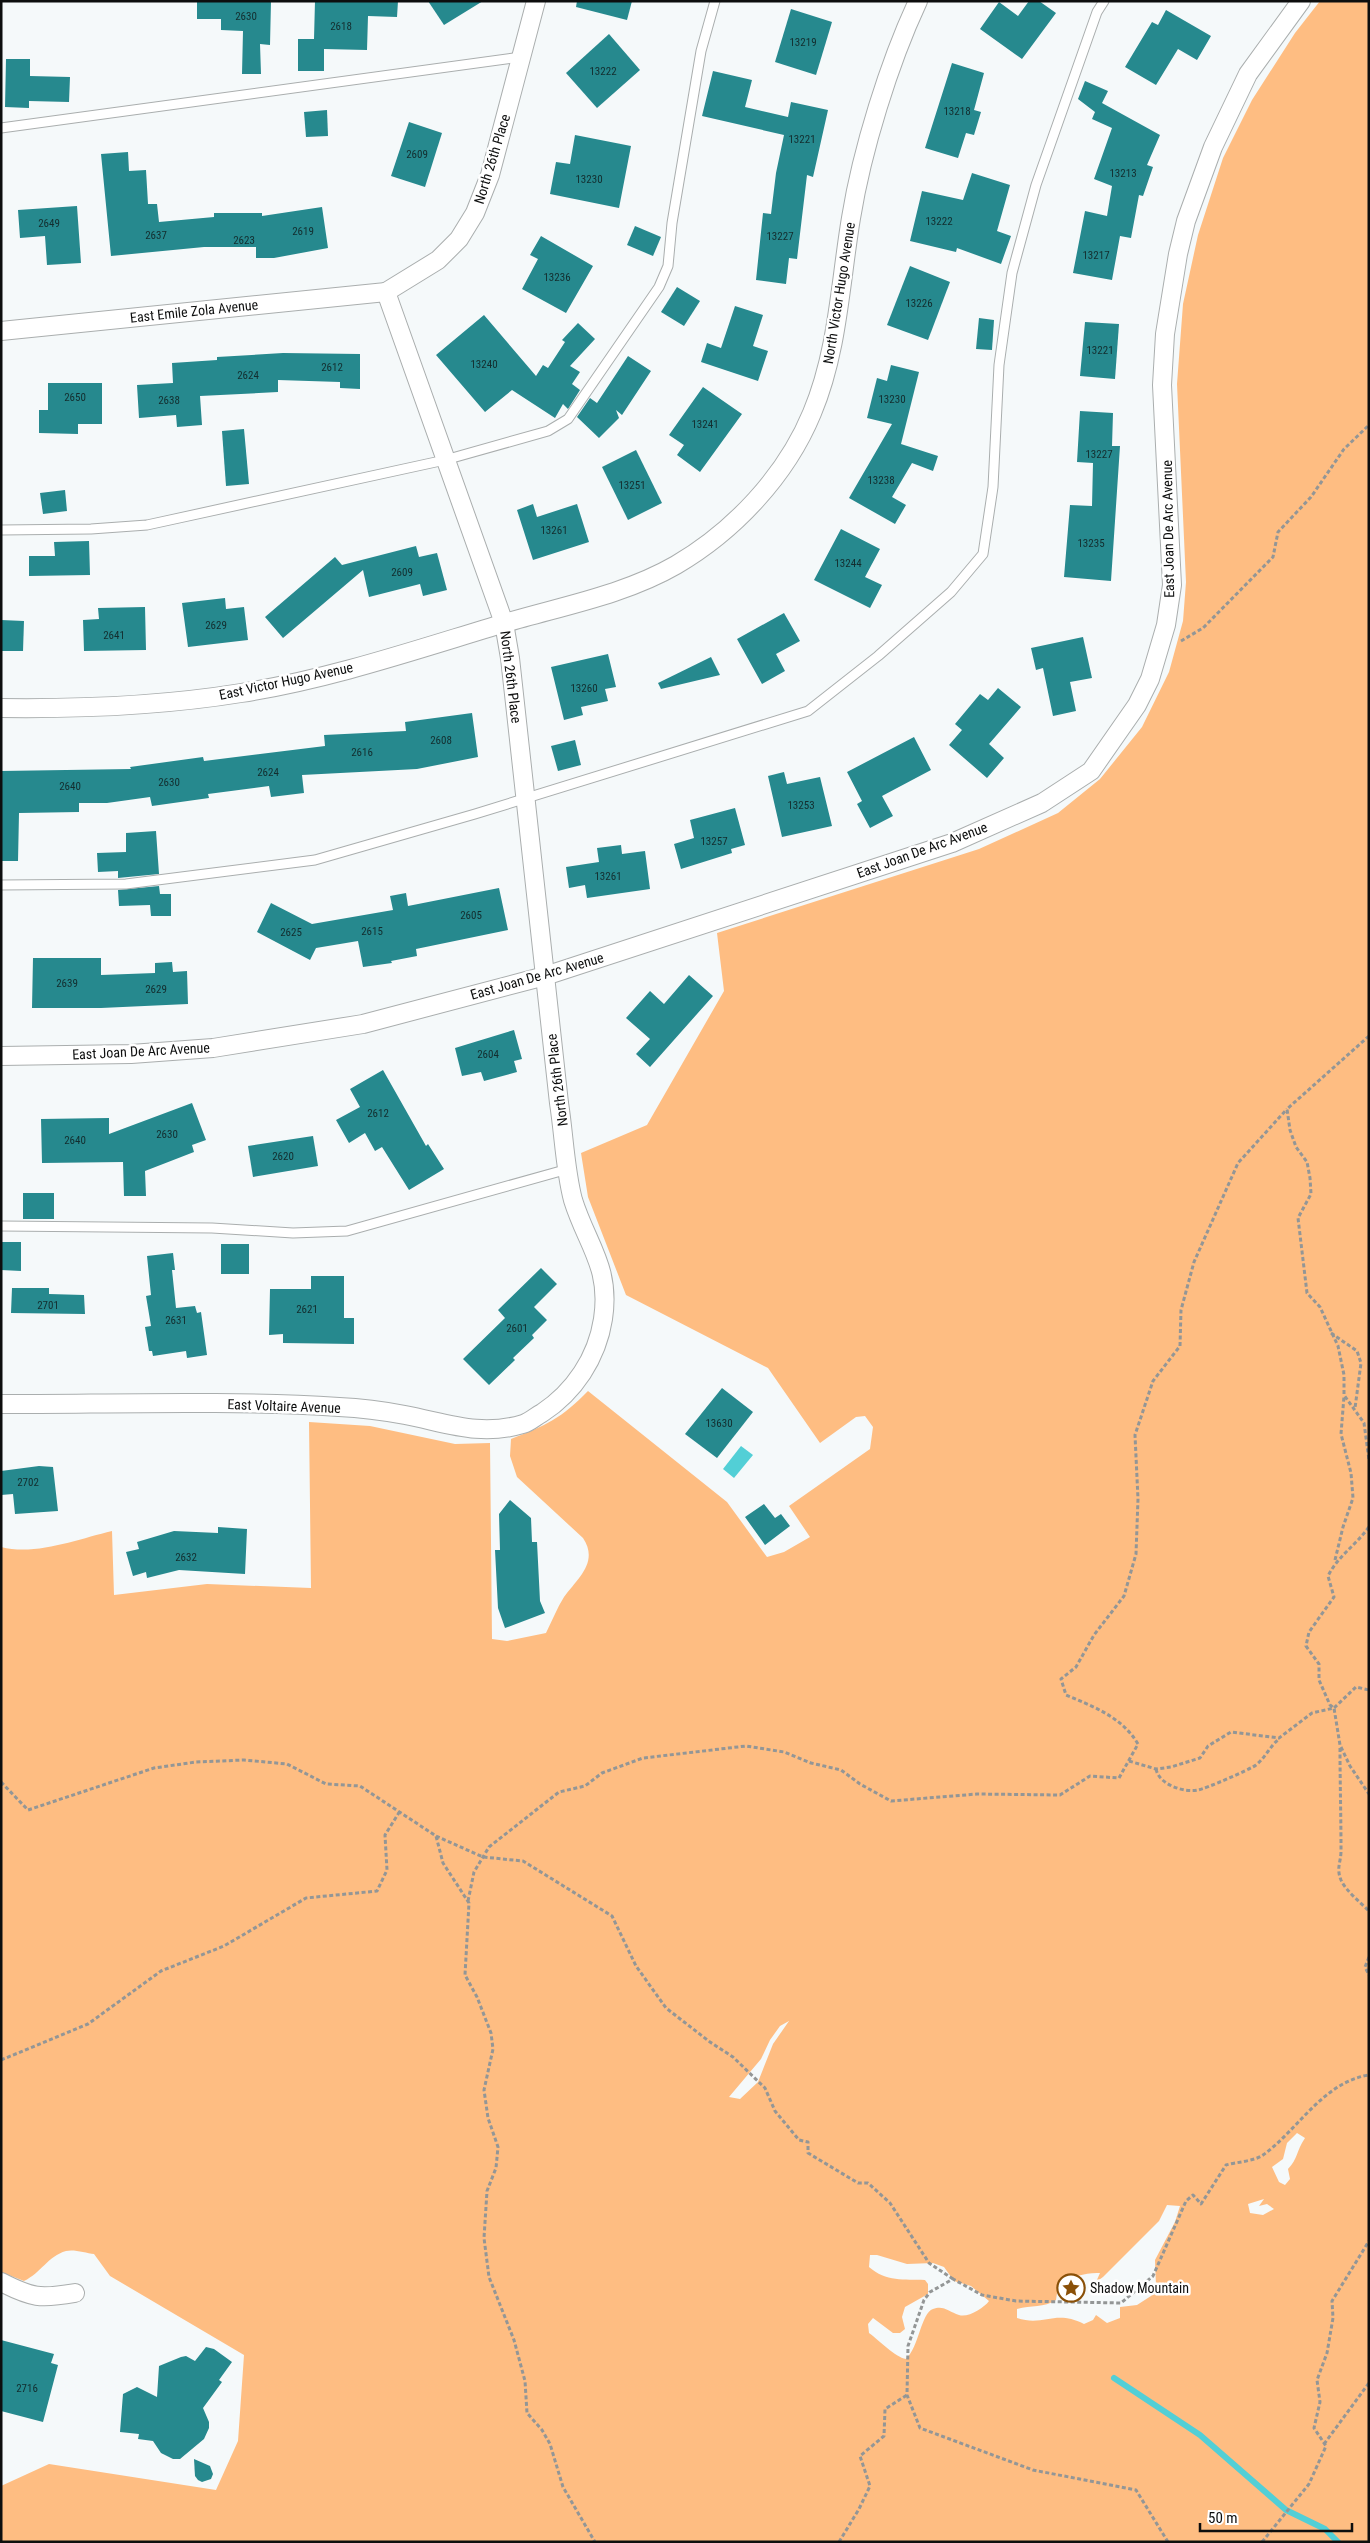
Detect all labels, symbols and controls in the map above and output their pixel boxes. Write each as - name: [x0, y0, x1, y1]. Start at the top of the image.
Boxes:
- house number: 2630: [235, 10, 257, 23]
- house number: 2618: [330, 20, 352, 33]
- house number: 13219: [789, 36, 817, 49]
- house number: 13222: [589, 65, 617, 78]
- house number: 13218: [943, 105, 971, 118]
- street label: North 26th Place: [471, 112, 513, 206]
- house number: 13221: [788, 133, 816, 146]
- house number: 2609: [406, 148, 428, 161]
- house number: 13213: [1109, 167, 1137, 180]
- house number: 13230: [575, 173, 603, 186]
- house number: 13222: [925, 215, 953, 228]
- house number: 2649: [38, 217, 60, 230]
- street label: North Victor Hugo Avenue: [820, 221, 858, 365]
- house number: 2619: [292, 225, 314, 238]
- house number: 2637: [145, 229, 167, 242]
- house number: 13227: [766, 230, 794, 243]
- house number: 2623: [233, 234, 255, 247]
- house number: 13217: [1082, 249, 1110, 262]
- house number: 13236: [543, 271, 571, 284]
- street label: East Emile Zola Avenue: [129, 296, 259, 326]
- house number: 13226: [905, 297, 933, 310]
- house number: 13221: [1086, 344, 1114, 357]
- house number: 13240: [470, 358, 498, 371]
- house number: 2612: [321, 361, 343, 374]
- house number: 2624: [237, 369, 259, 382]
- house number: 2650: [64, 391, 86, 404]
- house number: 13230: [878, 393, 906, 406]
- house number: 2638: [158, 394, 180, 407]
- house number: 13241: [691, 418, 719, 431]
- house number: 13227: [1085, 448, 1113, 461]
- street label: East Joan De Arc Avenue: [1159, 460, 1177, 598]
- house number: 13238: [867, 474, 895, 487]
- house number: 13251: [618, 479, 646, 492]
- house number: 13261: [540, 524, 568, 537]
- house number: 13235: [1077, 537, 1105, 550]
- house number: 13244: [834, 557, 862, 570]
- house number: 2609: [391, 566, 413, 579]
- house number: 2629: [205, 619, 227, 632]
- house number: 2641: [103, 629, 125, 642]
- street label: North 26th Place: [497, 630, 525, 725]
- street label: East Victor Hugo Avenue: [218, 659, 355, 703]
- house number: 13260: [570, 682, 598, 695]
- house number: 2608: [430, 734, 452, 747]
- house number: 2616: [351, 746, 373, 759]
- house number: 2624: [257, 766, 279, 779]
- house number: 2630: [158, 776, 180, 789]
- house number: 2640: [59, 780, 81, 793]
- house number: 13253: [787, 799, 815, 812]
- street label: East Joan De Arc Avenue: [854, 819, 990, 881]
- house number: 13257: [700, 835, 728, 848]
- house number: 13261: [594, 870, 622, 883]
- house number: 2605: [460, 909, 482, 922]
- house number: 2615: [361, 925, 383, 938]
- house number: 2625: [280, 926, 302, 939]
- street label: East Joan De Arc Avenue: [469, 949, 606, 1003]
- house number: 2639: [56, 977, 78, 990]
- house number: 2629: [145, 983, 167, 996]
- street label: North 26th Place: [543, 1032, 571, 1127]
- street label: East Joan De Arc Avenue: [72, 1039, 211, 1063]
- house number: 2604: [477, 1048, 499, 1061]
- house number: 2612: [367, 1107, 389, 1120]
- house number: 2630: [156, 1128, 178, 1141]
- house number: 2640: [64, 1134, 86, 1147]
- house number: 2620: [272, 1150, 294, 1163]
- house number: 2701: [37, 1299, 59, 1312]
- house number: 2621: [296, 1303, 318, 1316]
- house number: 2631: [165, 1314, 187, 1327]
- house number: 2601: [506, 1322, 528, 1335]
- street label: East Voltaire Avenue: [227, 1396, 341, 1416]
- house number: 13630: [705, 1417, 733, 1430]
- house number: 2702: [17, 1476, 39, 1489]
- house number: 2632: [175, 1551, 197, 1564]
- place icon: Shadow Mountain: [1056, 2273, 1086, 2303]
- place label: Shadow Mountain: [1090, 2280, 1189, 2296]
- house number: 2716: [16, 2382, 38, 2395]
- scale bar: [1200, 2500, 1352, 2532]
- text: 50 m: [1208, 2509, 1238, 2527]

